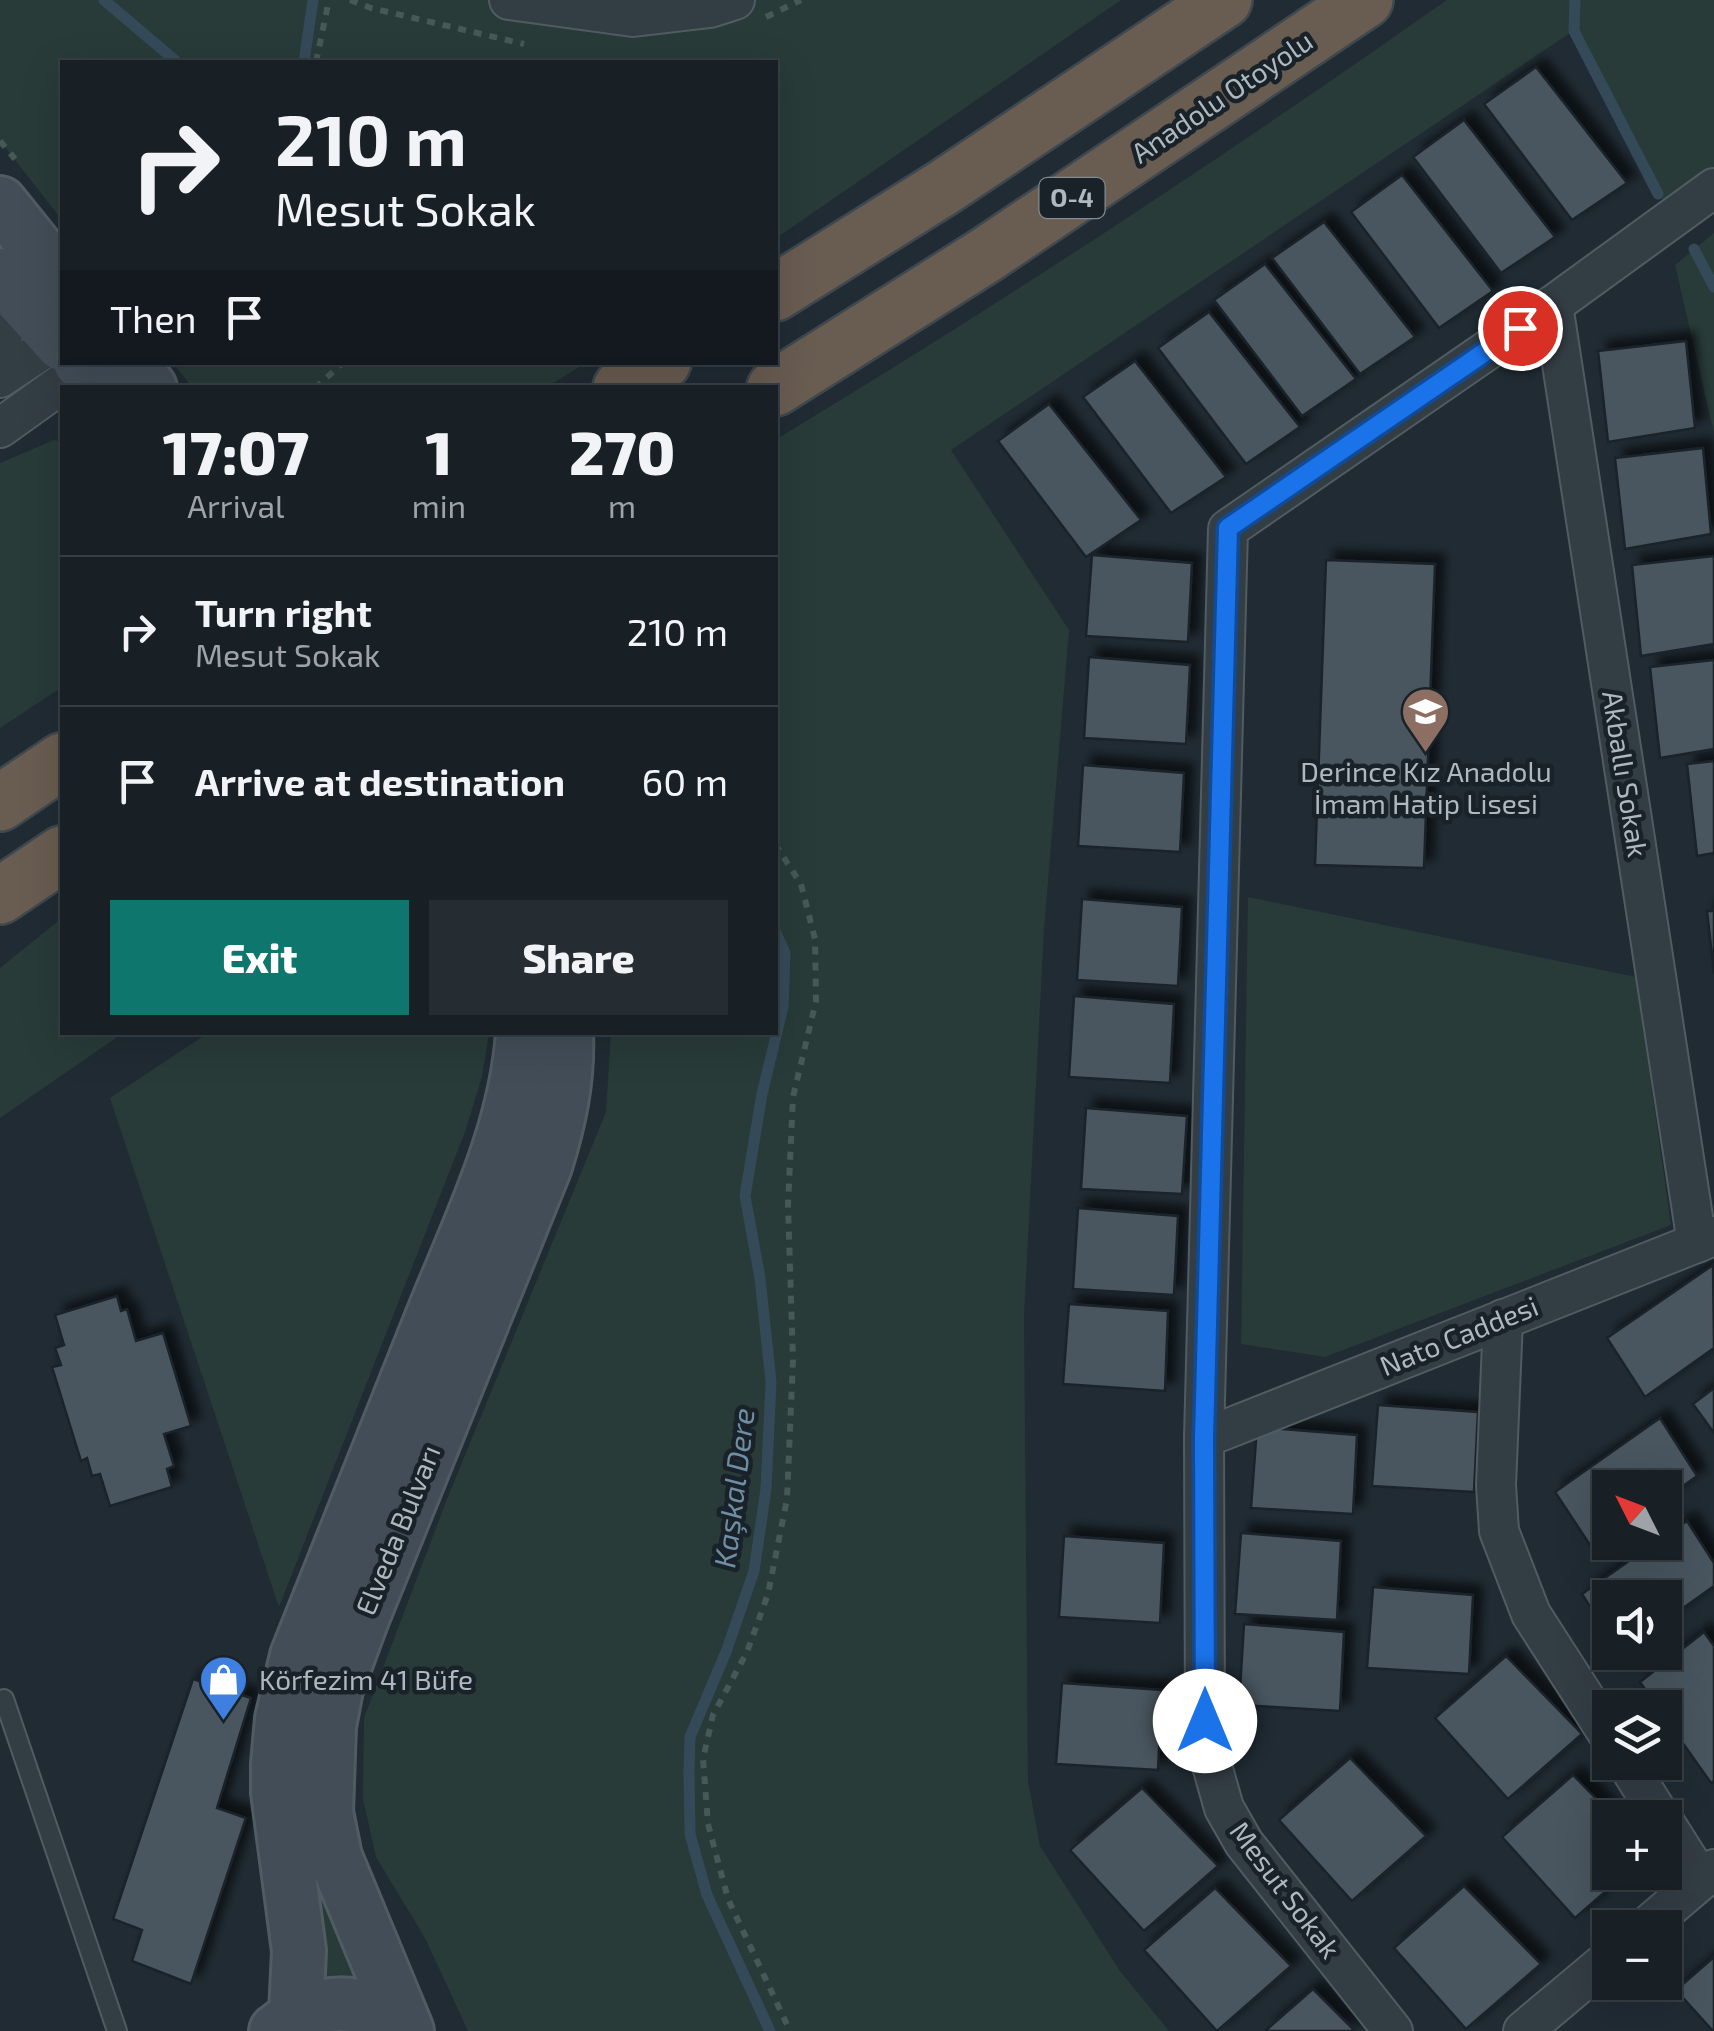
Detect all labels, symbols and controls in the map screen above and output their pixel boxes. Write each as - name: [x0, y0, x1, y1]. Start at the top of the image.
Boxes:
- street label: Anadolu Otoyolu: [1124, 23, 1319, 169]
- text: 210 m: [275, 96, 467, 180]
- icon: right: [110, 100, 240, 230]
- road number: O-4: [1040, 178, 1104, 218]
- text: Mesut Sokak: [275, 181, 536, 235]
- pin: [1478, 286, 1563, 371]
- icon: arrive: [217, 290, 272, 345]
- text: Then: [110, 295, 197, 341]
- icon: arrive: [1493, 301, 1548, 356]
- text: 17:07: [163, 415, 309, 487]
- text: 1: [425, 415, 452, 487]
- text: 270: [569, 415, 675, 487]
- text: Arrival: [187, 486, 285, 524]
- text: min: [412, 486, 466, 524]
- text: m: [608, 486, 636, 524]
- text: Turn right: [195, 589, 372, 635]
- icon: right: [110, 604, 165, 659]
- text: 210 m: [627, 608, 728, 654]
- text: Mesut Sokak: [195, 635, 380, 673]
- school or university icon: Derince Kız Anadolu İmam Hatip Lisesi: [1400, 686, 1452, 754]
- street label: Akballı Sokak: [1596, 688, 1656, 860]
- icon: arrive: [110, 754, 165, 809]
- place label: Derince Kız Anadolu İmam Hatip Lisesi: [1300, 754, 1552, 820]
- text: Arrive at destination: [195, 758, 565, 804]
- text: 60 m: [642, 758, 728, 804]
- button: Exit: [110, 900, 409, 1015]
- button: Share: [429, 900, 728, 1015]
- street label: Nato Caddesi: [1375, 1288, 1543, 1382]
- water label: Kaşkal Dere: [705, 1406, 762, 1570]
- street label: Elveda Bulvarı: [348, 1440, 447, 1619]
- north arrow: [1592, 1470, 1682, 1560]
- map controls: [1592, 1470, 1682, 2000]
- button: sound: [1592, 1580, 1682, 1670]
- shop icon: Körfezim 41 Büfe: [198, 1654, 250, 1722]
- place label: Körfezim 41 Büfe: [259, 1662, 473, 1696]
- position arrow: [1153, 1669, 1257, 1773]
- button: layers: [1592, 1690, 1682, 1780]
- button: +: [1592, 1800, 1682, 1890]
- street label: Mesut Sokak: [1223, 1814, 1348, 1964]
- button: −: [1592, 1910, 1682, 2000]

